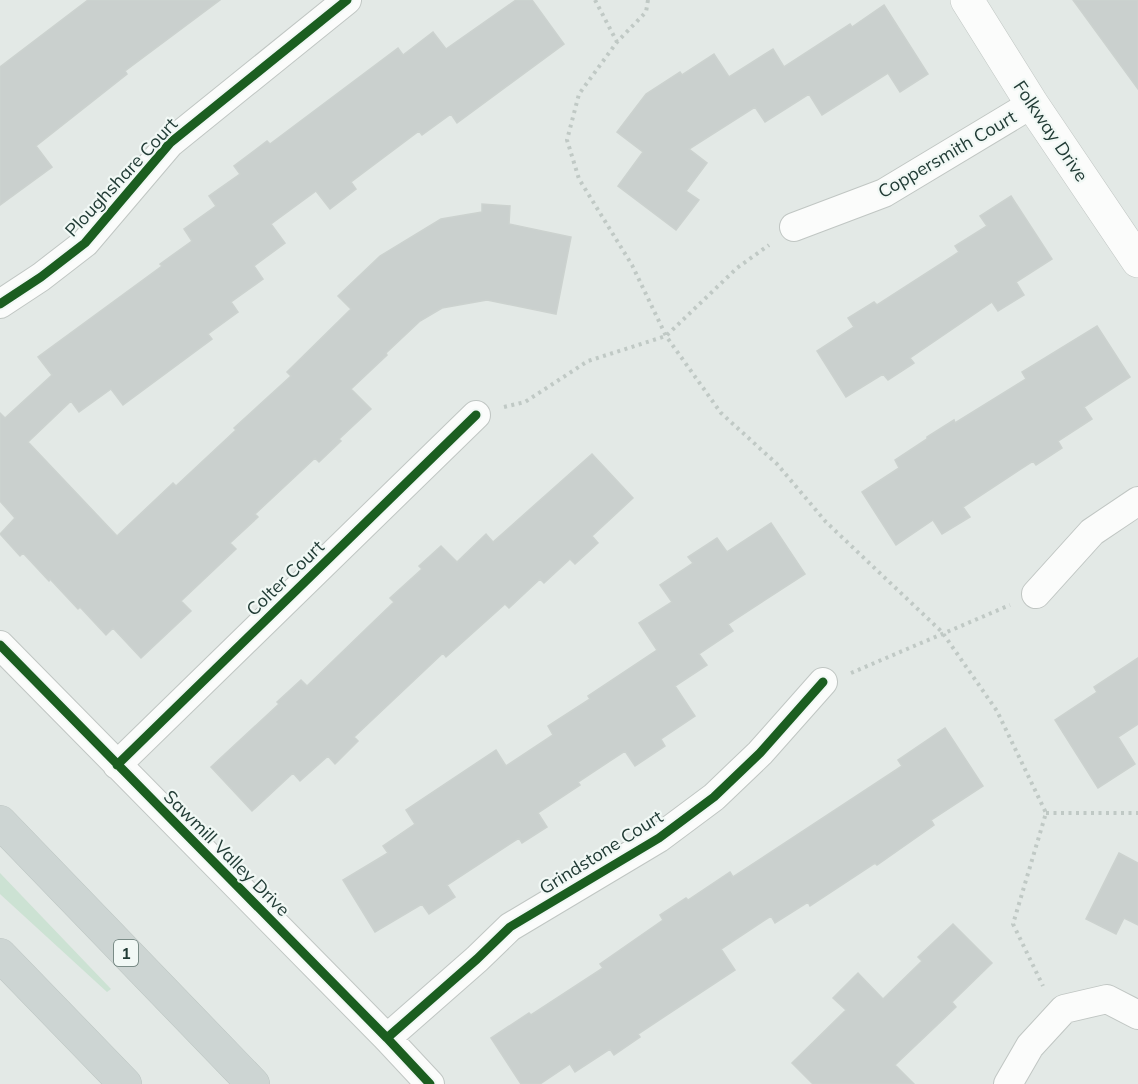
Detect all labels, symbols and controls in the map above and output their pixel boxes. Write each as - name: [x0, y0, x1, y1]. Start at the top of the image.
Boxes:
- street label: Folkway Drive: [1009, 76, 1093, 186]
- street label: Coppersmith Court: [874, 105, 1020, 203]
- street label: Ploughshare Court: [60, 113, 182, 241]
- street label: Colter Court: [241, 535, 329, 621]
- street label: Sawmill Valley Drive: [159, 785, 295, 921]
- street label: Grindstone Court: [535, 805, 667, 899]
- road number: 1: [114, 940, 138, 966]

